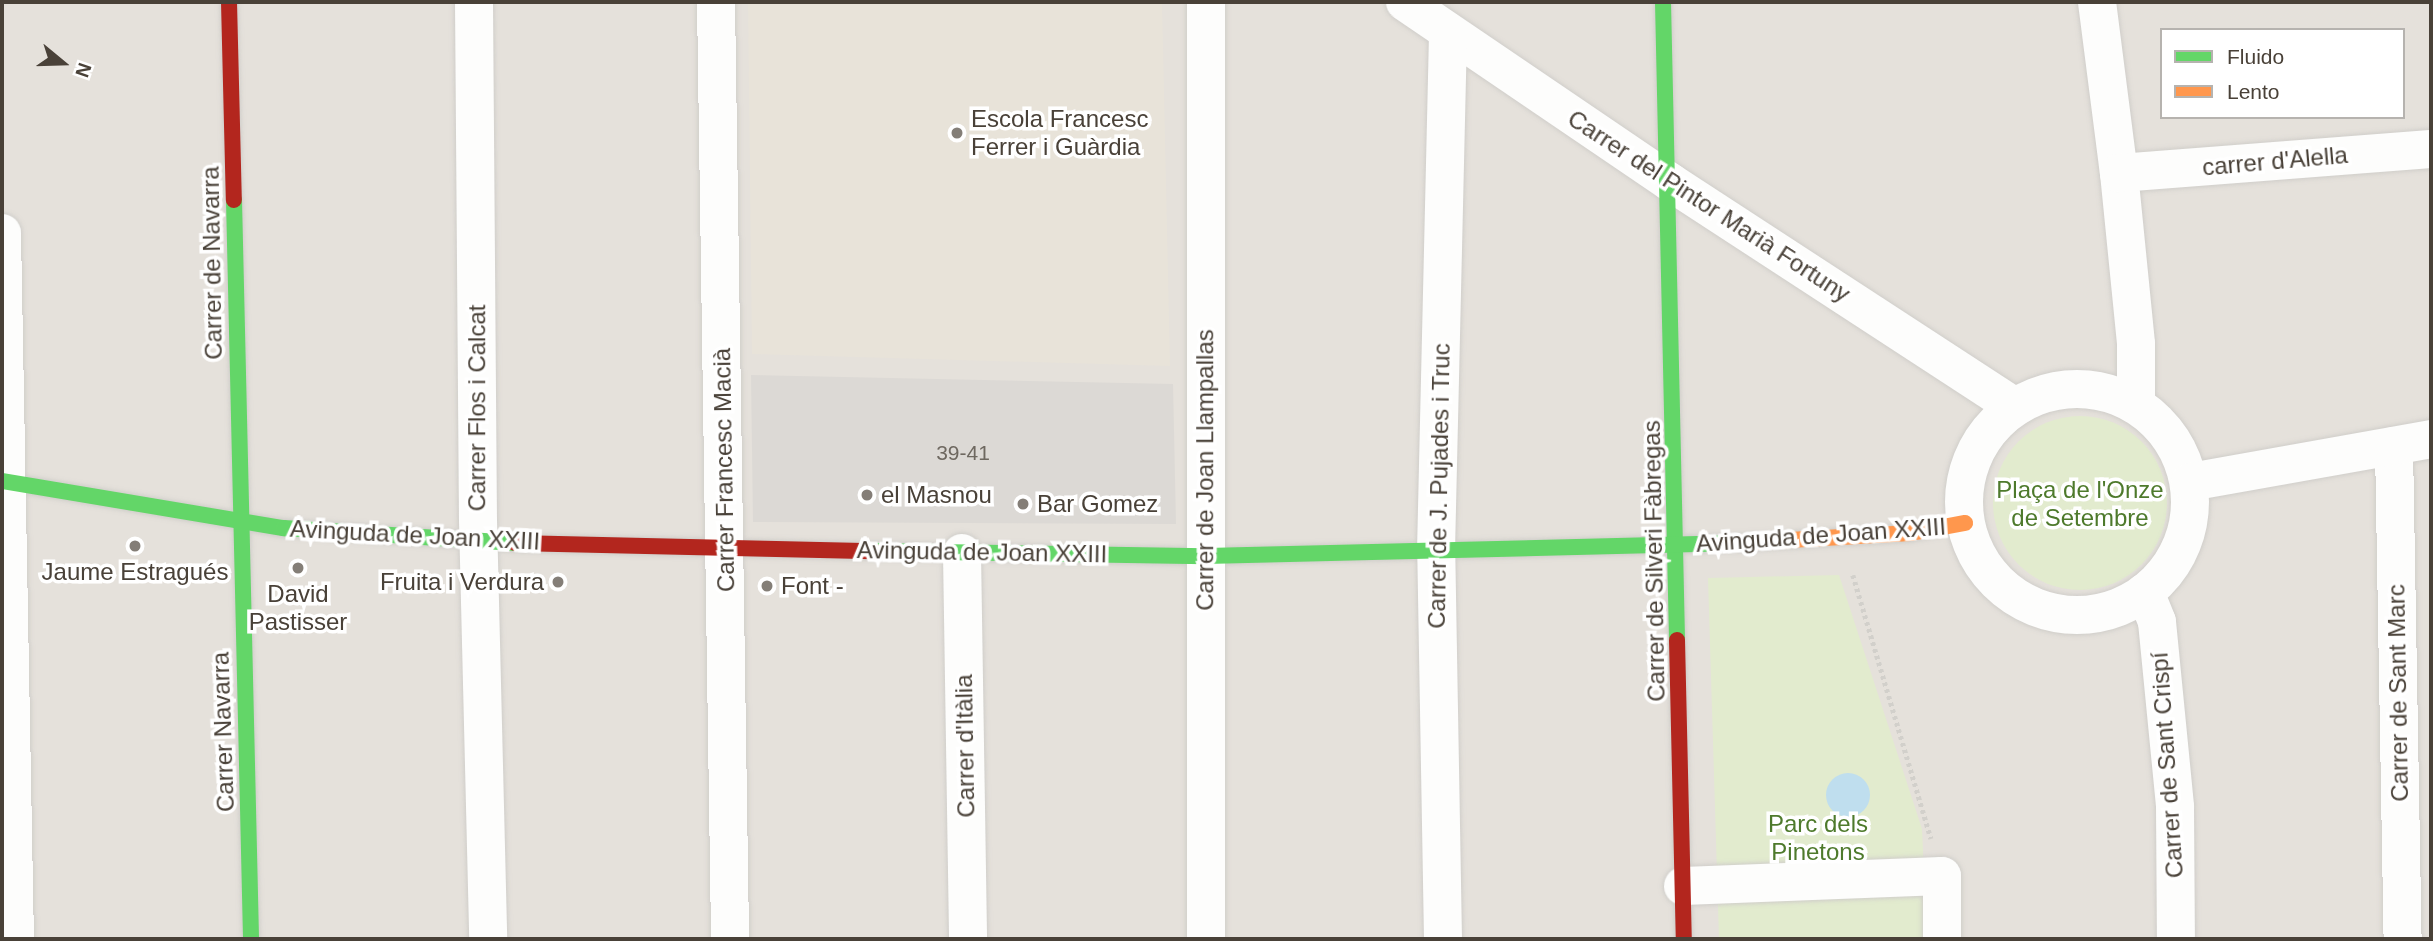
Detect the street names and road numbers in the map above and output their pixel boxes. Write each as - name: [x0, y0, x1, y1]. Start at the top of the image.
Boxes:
- street label: Carrer del Pintor Marià Fortuny: [1562, 104, 1856, 308]
- street label: carrer d'Alella: [2201, 140, 2349, 182]
- street label: Carrer de Navarra: [196, 166, 228, 360]
- street label: Carrer Flos i Calcat: [463, 305, 491, 511]
- street label: Carrer de Joan Llampallas: [1191, 329, 1219, 611]
- street label: Carrer de J. Pujades i Truc: [1422, 343, 1456, 629]
- street label: Carrer Francesc Macià: [707, 348, 741, 592]
- street label: Carrer de Silveri Fàbregas: [1637, 420, 1671, 702]
- street label: Avinguda de Joan XXIII: [1695, 512, 1947, 558]
- street label: Avinguda de Joan XXIII: [289, 514, 541, 556]
- street label: Avinguda de Joan XXIII: [857, 535, 1107, 569]
- street label: Carrer de Sant Marc: [2382, 584, 2414, 802]
- street label: Carrer de Sant Crispí: [2145, 651, 2189, 879]
- street label: Carrer Navarra: [206, 652, 240, 812]
- street label: Carrer d'Itàlia: [949, 674, 981, 818]

